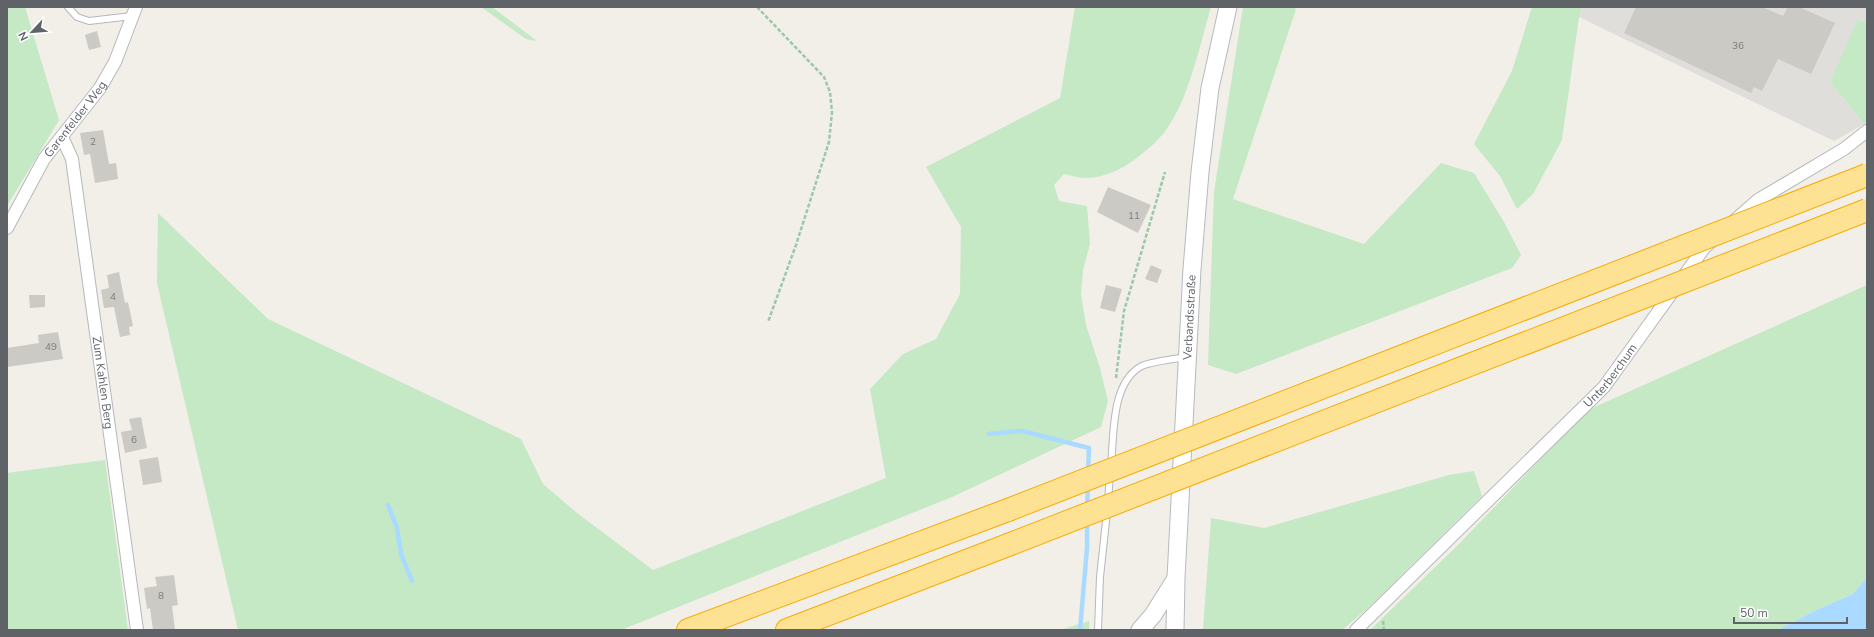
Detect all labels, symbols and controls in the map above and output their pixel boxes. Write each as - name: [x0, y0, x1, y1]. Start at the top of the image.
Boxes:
- north arrow: [12, 12, 52, 52]
- text: N: [15, 29, 32, 43]
- house number: 36: [1732, 39, 1744, 53]
- street label: Garenfelder Weg: [40, 78, 110, 161]
- house number: 2: [90, 135, 96, 149]
- house number: 11: [1128, 209, 1140, 223]
- street label: Verbandsstraße: [1179, 274, 1200, 362]
- house number: 4: [110, 290, 116, 304]
- street label: Zum Kahlen Berg: [89, 335, 117, 430]
- house number: 49: [45, 340, 57, 354]
- street label: Unterberchum: [1580, 341, 1641, 411]
- house number: 6: [131, 433, 137, 447]
- house number: 8: [158, 589, 164, 603]
- scale bar: [1734, 599, 1847, 625]
- text: 50 m: [1740, 605, 1768, 621]

